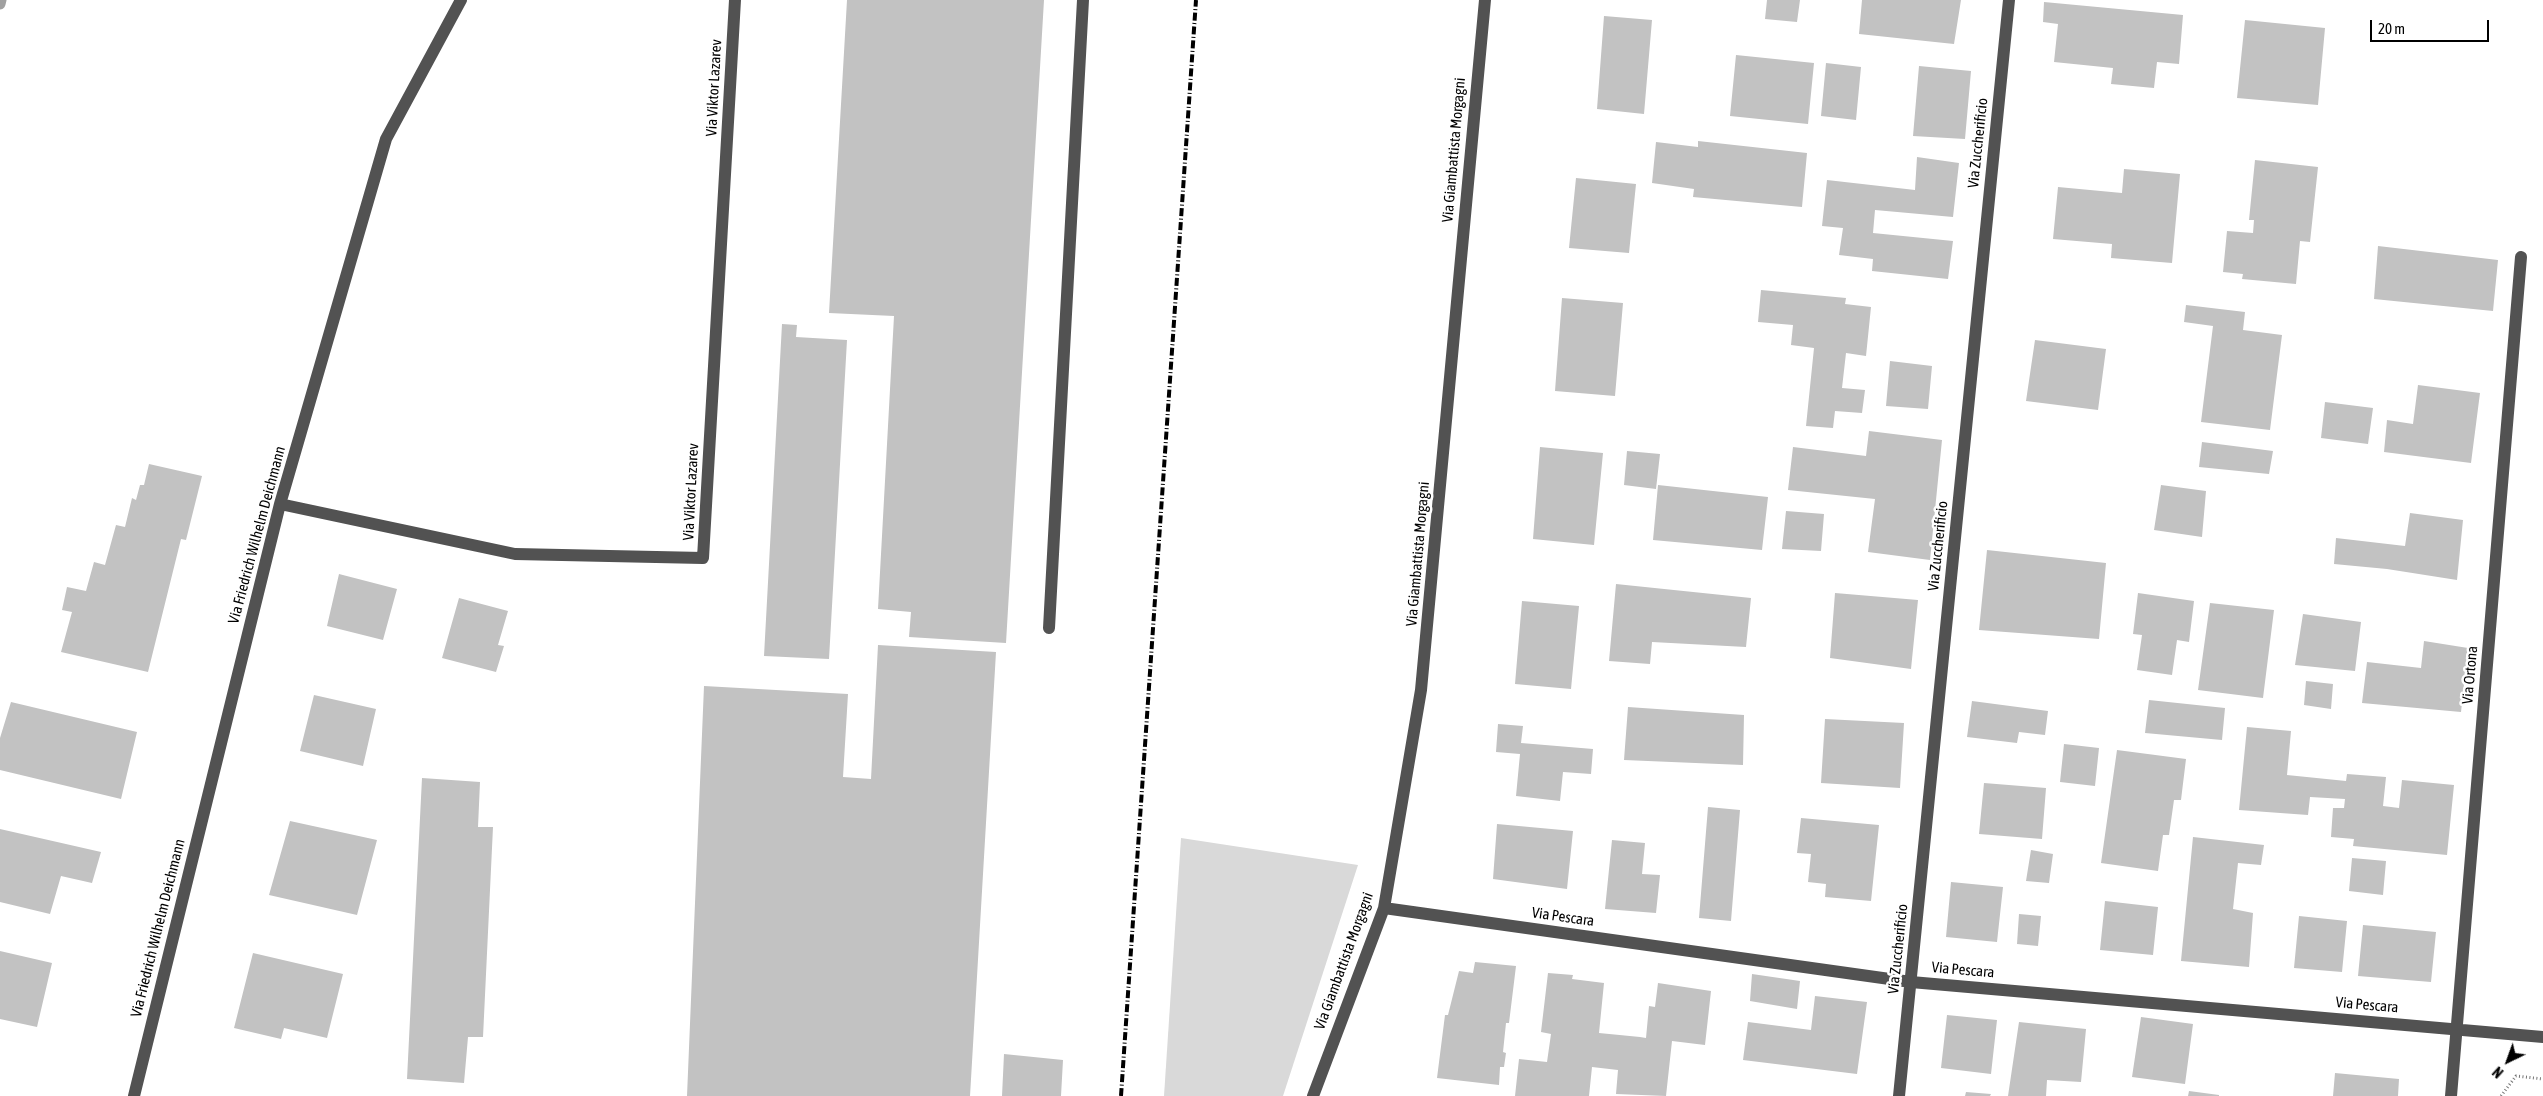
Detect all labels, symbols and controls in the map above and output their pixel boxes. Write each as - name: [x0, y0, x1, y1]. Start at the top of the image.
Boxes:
- scale bar: [2373, 10, 2492, 42]
- text: 20 m: [2378, 20, 2405, 37]
- street label: Via Viktor Lazarev: [702, 39, 726, 137]
- street label: Via Giambattista Morgagni: [1439, 77, 1469, 223]
- street label: Via Zuccherificio: [1964, 97, 1992, 189]
- street label: Via Viktor Lazarev: [679, 443, 703, 541]
- street label: Via Friedrich Wilhelm Deichmann: [225, 444, 289, 626]
- street label: Via Giambattista Morgagni: [1403, 481, 1433, 627]
- street label: Via Zuccherificio: [1924, 500, 1952, 592]
- street label: Via Ortona: [2458, 645, 2482, 705]
- street label: Via Friedrich Wilhelm Deichmann: [127, 837, 189, 1019]
- street label: Via Giambattista Morgagni: [1311, 890, 1377, 1032]
- street label: Via Zuccherificio: [1884, 903, 1912, 995]
- street label: Via Pescara: [1531, 904, 1595, 930]
- street label: Via Pescara: [1931, 958, 1995, 982]
- street label: Via Pescara: [2335, 993, 2399, 1017]
- north arrow: [2483, 1036, 2533, 1086]
- text: N: [2490, 1063, 2506, 1081]

